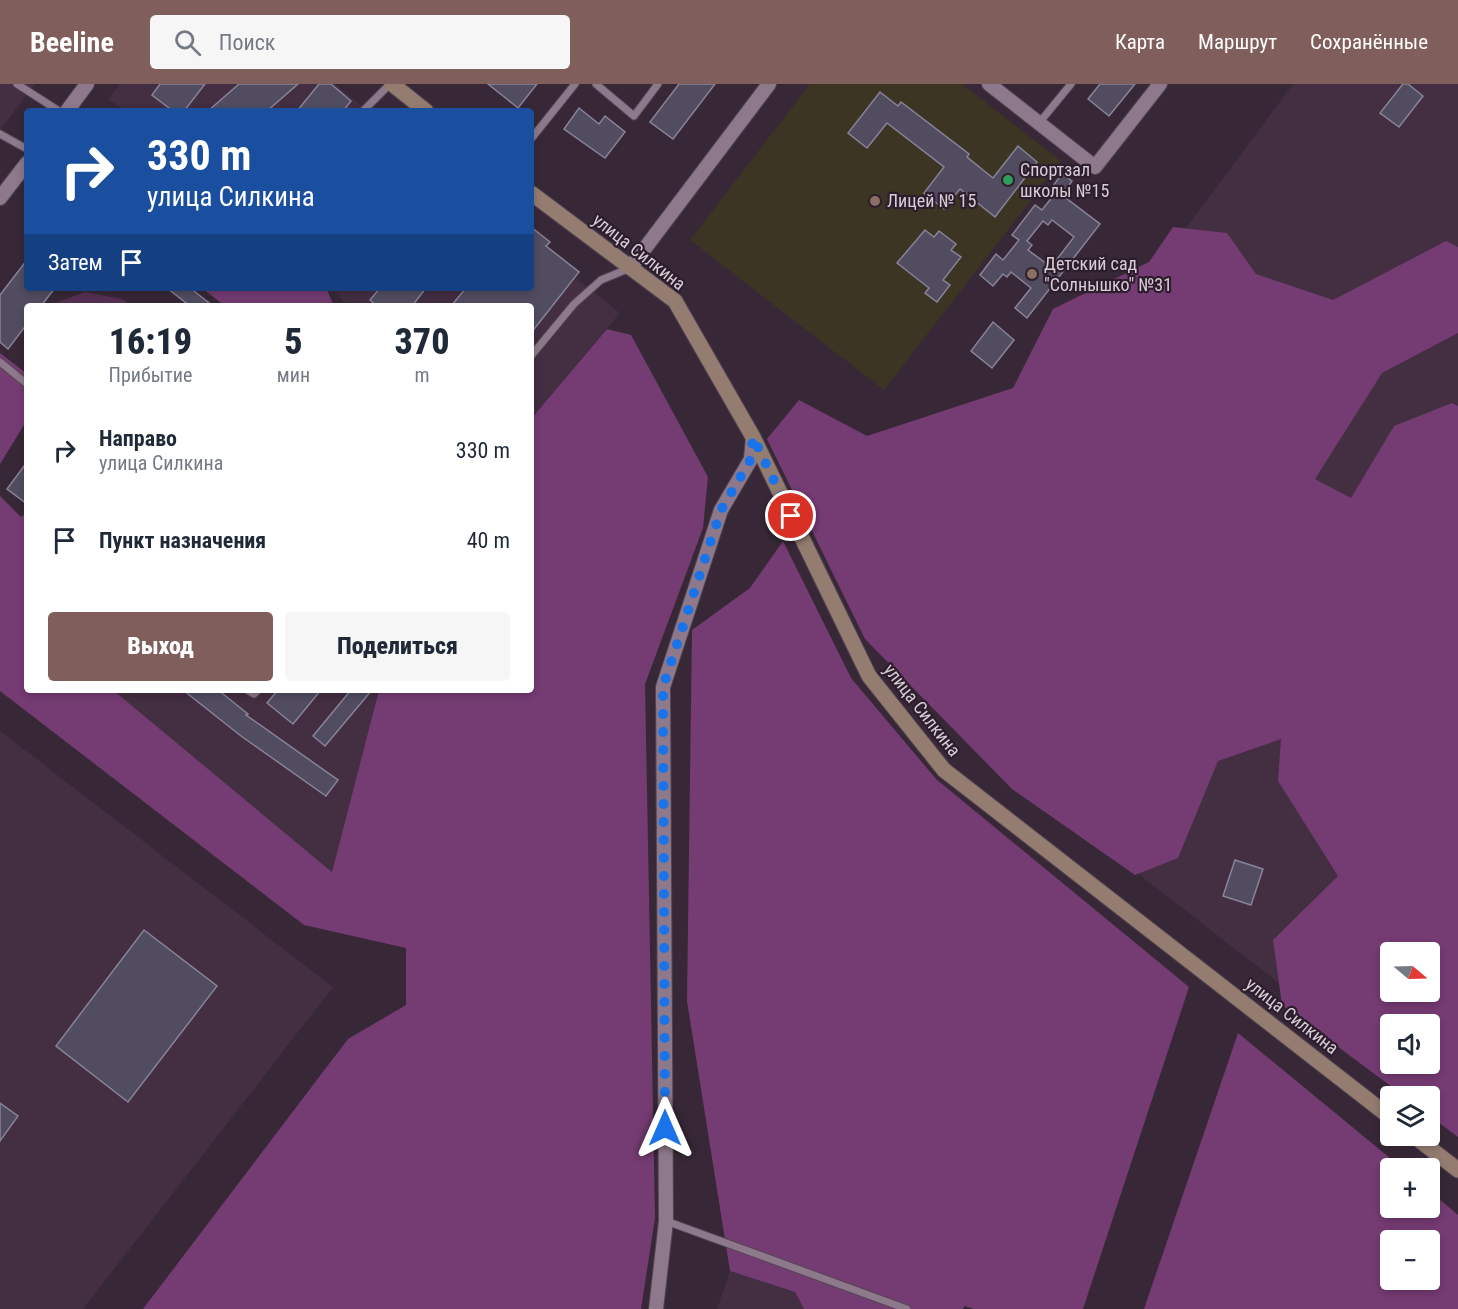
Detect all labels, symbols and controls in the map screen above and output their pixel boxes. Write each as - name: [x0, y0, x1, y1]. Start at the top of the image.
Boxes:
- search box: [150, 15, 570, 69]
- text: Beeline: [30, 26, 114, 59]
- icon: search: [171, 26, 204, 59]
- text: Поиск: [219, 30, 275, 55]
- text: Карта: [1115, 30, 1165, 54]
- text: Маршрут: [1198, 30, 1277, 54]
- text: Сохранённые: [1310, 30, 1428, 54]
- text: 330 m: [147, 131, 252, 180]
- icon: right: [48, 132, 126, 210]
- place label: Спортзал школы №15: [1020, 159, 1109, 201]
- marker: Спортзал школы №15: [1001, 173, 1015, 187]
- text: улица Силкина: [147, 181, 315, 213]
- place label: Лицей № 15: [887, 190, 976, 211]
- marker: Лицей № 15: [868, 194, 882, 208]
- street label: улица Силкина: [589, 209, 690, 294]
- icon: arrive: [115, 246, 148, 279]
- text: Затем: [48, 250, 103, 275]
- place label: Детский сад "Солнышко" №31: [1044, 253, 1172, 295]
- marker: Детский сад "Солнышко" №31: [1025, 267, 1039, 281]
- text: 16:19: [109, 321, 192, 363]
- text: 5: [284, 321, 303, 363]
- text: 370: [395, 321, 449, 363]
- text: Прибытие: [108, 363, 192, 387]
- text: мин: [277, 363, 310, 387]
- text: m: [414, 363, 430, 387]
- text: Направо: [99, 426, 177, 451]
- icon: right: [48, 434, 81, 467]
- text: 330 m: [456, 438, 510, 463]
- text: улица Силкина: [99, 451, 223, 475]
- pin: [765, 490, 816, 541]
- icon: arrive: [774, 499, 807, 532]
- icon: arrive: [48, 524, 81, 557]
- text: Пункт назначения: [99, 528, 266, 553]
- text: 40 m: [467, 528, 510, 553]
- button: Выход: [48, 612, 273, 681]
- button: Поделиться: [285, 612, 510, 681]
- street label: улица Силкина: [880, 659, 965, 760]
- north arrow: [1380, 942, 1440, 1002]
- map controls: [1380, 942, 1440, 1290]
- street label: улица Силкина: [1242, 973, 1343, 1058]
- button: sound: [1380, 1014, 1440, 1074]
- button: layers: [1380, 1086, 1440, 1146]
- position arrow: [633, 1096, 697, 1160]
- button: +: [1380, 1158, 1440, 1218]
- button: −: [1380, 1230, 1440, 1290]

